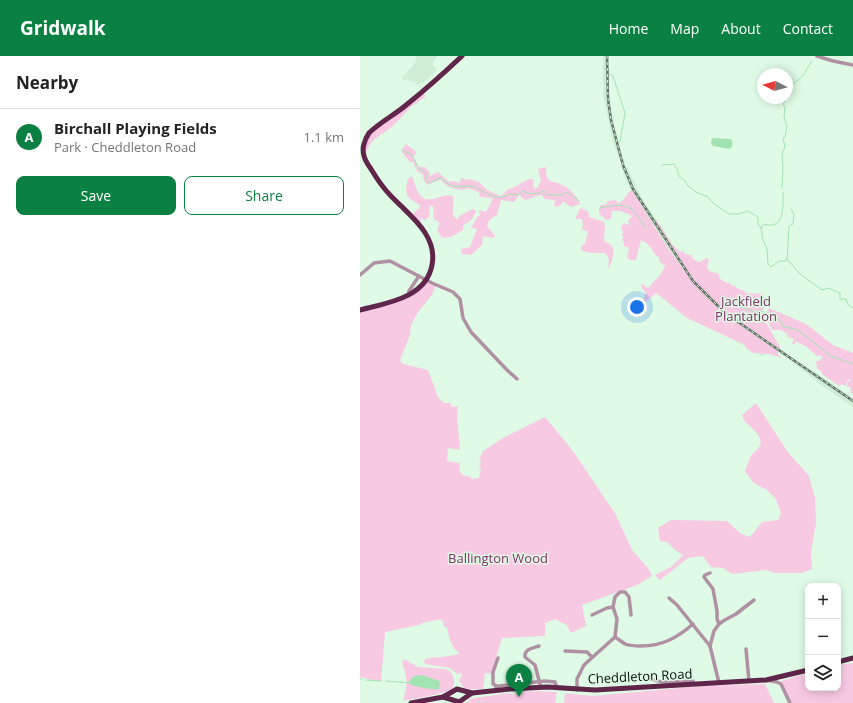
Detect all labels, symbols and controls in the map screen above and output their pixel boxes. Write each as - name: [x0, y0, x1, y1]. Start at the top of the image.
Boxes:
- text: Gridwalk: [20, 15, 106, 41]
- text: Home: [609, 19, 648, 38]
- text: Map: [670, 19, 699, 38]
- text: About: [721, 19, 761, 38]
- text: Contact: [783, 19, 833, 38]
- north arrow: [757, 68, 793, 104]
- text: Nearby: [16, 71, 78, 94]
- text: Birchall Playing Fields: [54, 118, 217, 138]
- text: A: [25, 128, 33, 146]
- text: 1.1 km: [303, 128, 344, 146]
- text: Park · Cheddleton Road: [54, 138, 196, 156]
- button: Save: [16, 176, 176, 215]
- button: Share: [184, 176, 344, 215]
- park label: Jackfield Plantation: [715, 292, 777, 325]
- your location: [627, 297, 647, 317]
- park label: Ballington Wood: [448, 549, 548, 567]
- map controls: [805, 583, 841, 691]
- button: +: [805, 583, 841, 619]
- button: −: [805, 619, 841, 655]
- button: layers: [805, 655, 841, 691]
- pin: A: [506, 664, 532, 697]
- street label: Cheddleton Road: [587, 664, 693, 688]

